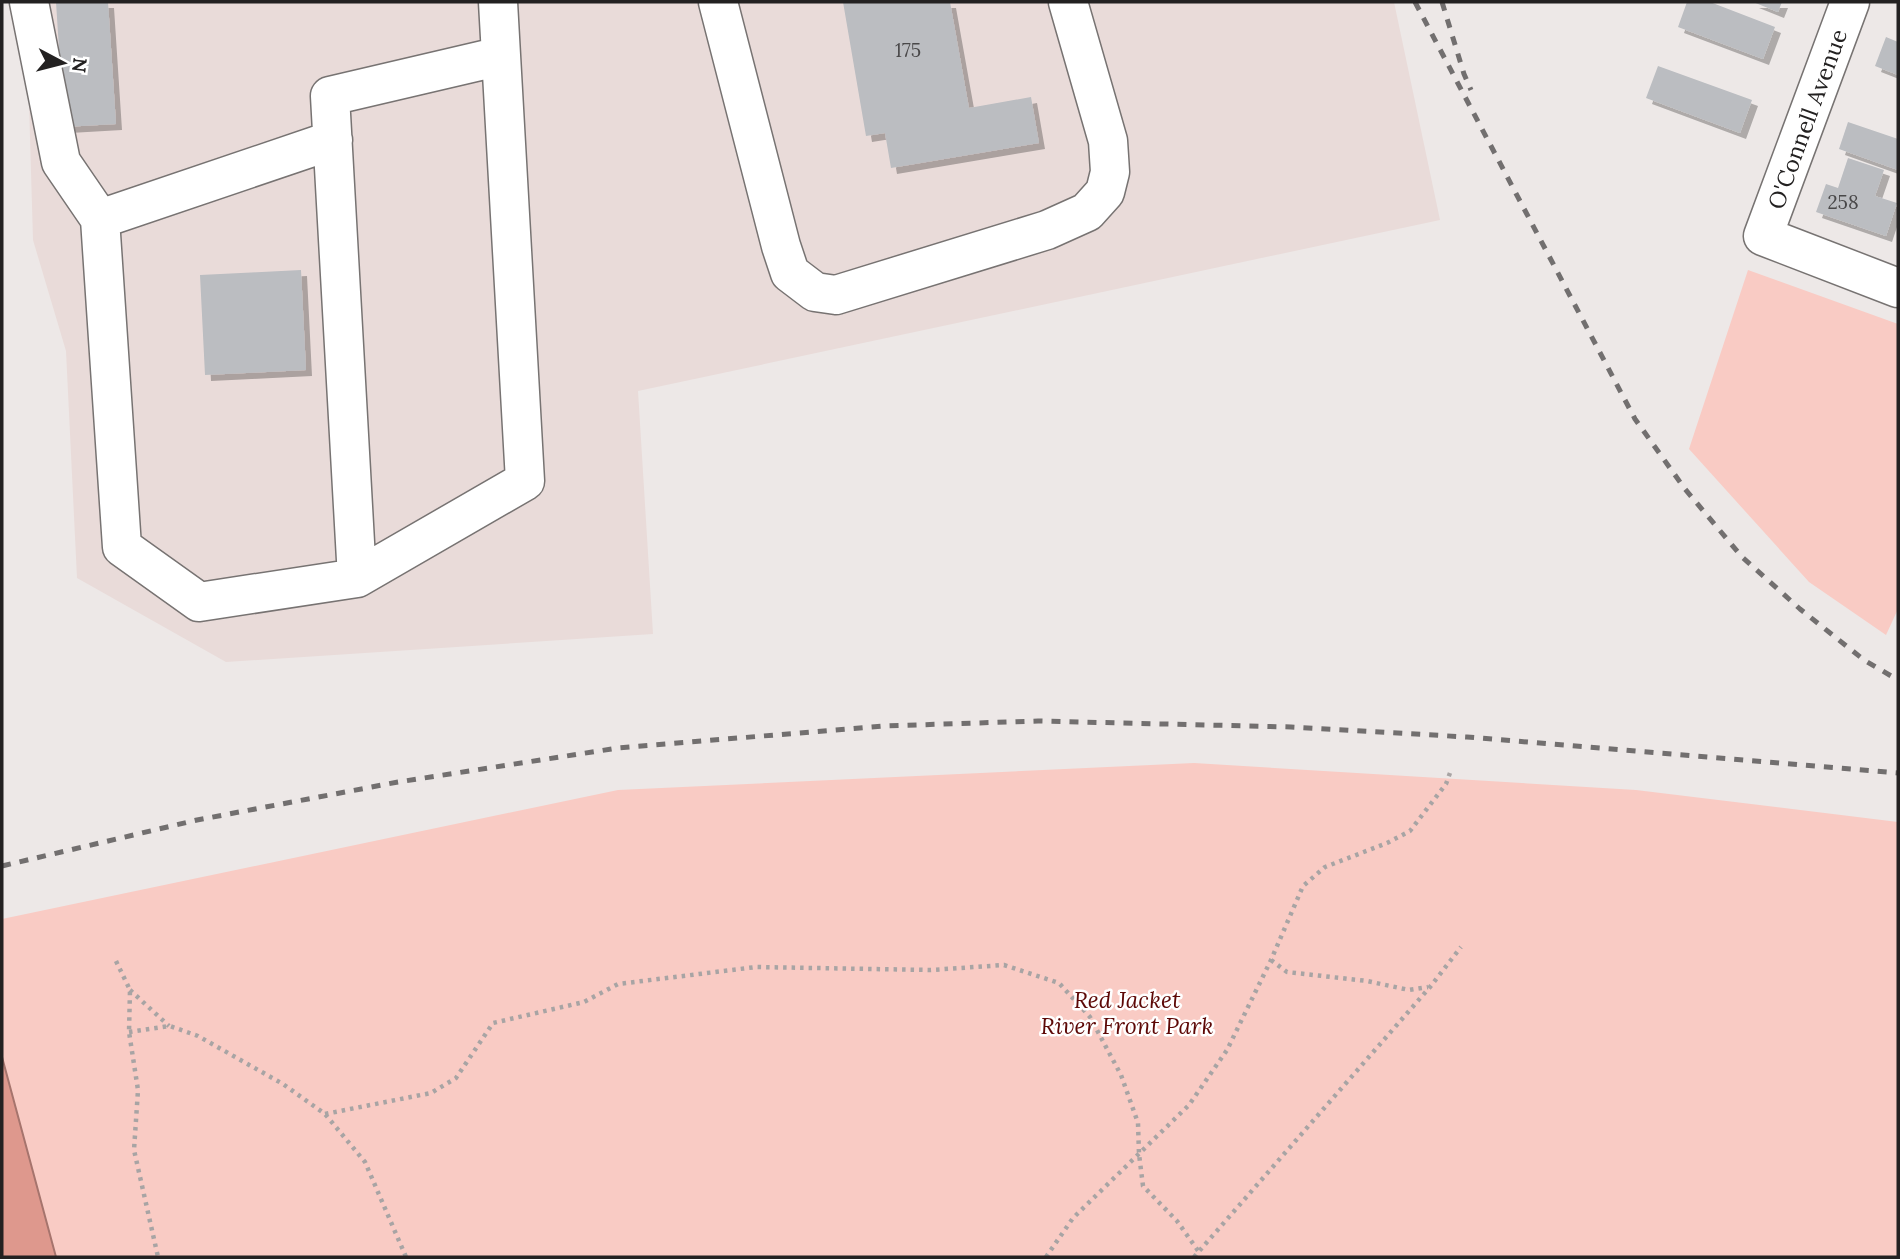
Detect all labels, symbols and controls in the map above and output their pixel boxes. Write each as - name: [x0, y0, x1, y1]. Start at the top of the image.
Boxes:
- street label: O'Connell Avenue: [1761, 25, 1853, 213]
- north arrow: [28, 28, 98, 98]
- house number: 175: [895, 38, 921, 62]
- text: N: [67, 56, 93, 74]
- house number: 258: [1827, 190, 1859, 214]
- park label: Red Jacket River Front Park: [1041, 985, 1213, 1040]

